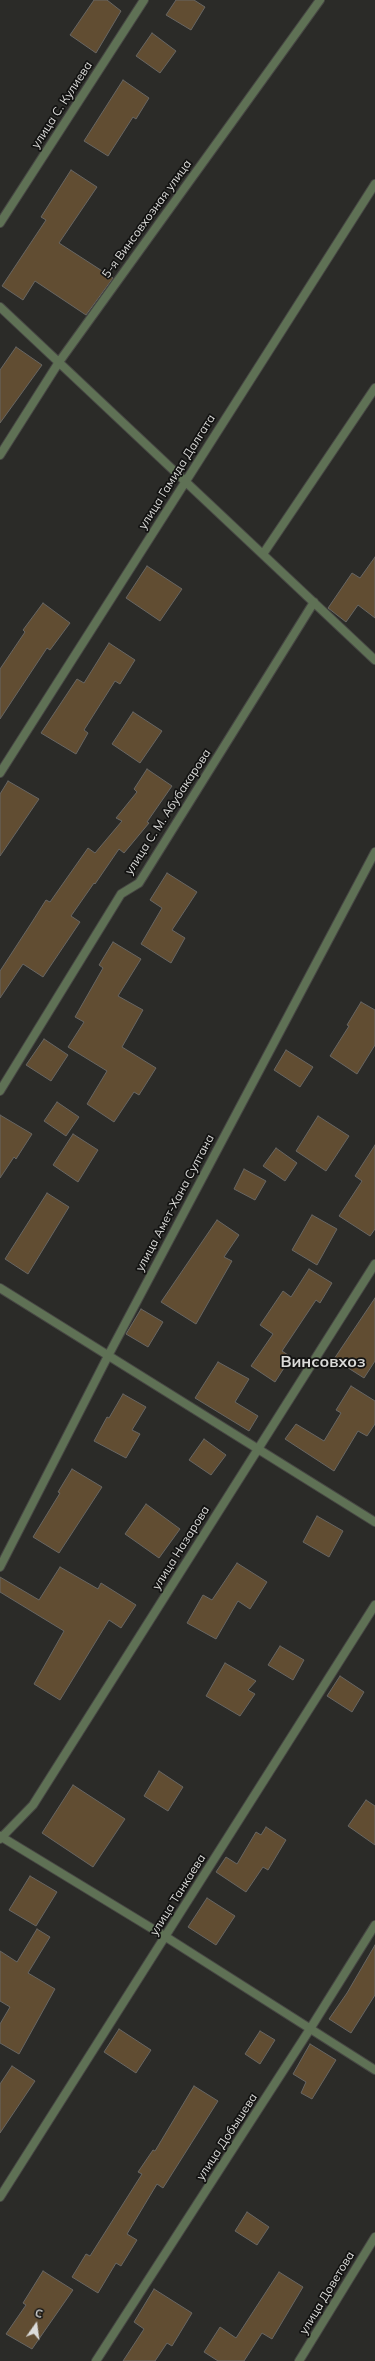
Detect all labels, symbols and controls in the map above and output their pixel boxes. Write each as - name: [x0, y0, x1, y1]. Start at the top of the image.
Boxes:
- street label: улица С. Кулиева: [28, 59, 96, 151]
- street label: 5-я Винсовхозная улица: [99, 157, 195, 281]
- street label: улица Гамида Далгата: [136, 412, 218, 532]
- street label: улица С. М. Абубакарова: [122, 747, 214, 877]
- street label: улица Амет-Хана Султана: [133, 1132, 217, 1274]
- district label: Винсовхоз: [280, 1352, 366, 1372]
- street label: улица Назарова: [149, 1503, 213, 1593]
- street label: улица Танкаева: [147, 1852, 209, 1938]
- street label: улица Добышева: [193, 2091, 261, 2183]
- street label: улица Доветова: [297, 2249, 357, 2337]
- north arrow: [16, 2305, 56, 2345]
- text: С: [34, 2306, 44, 2321]

